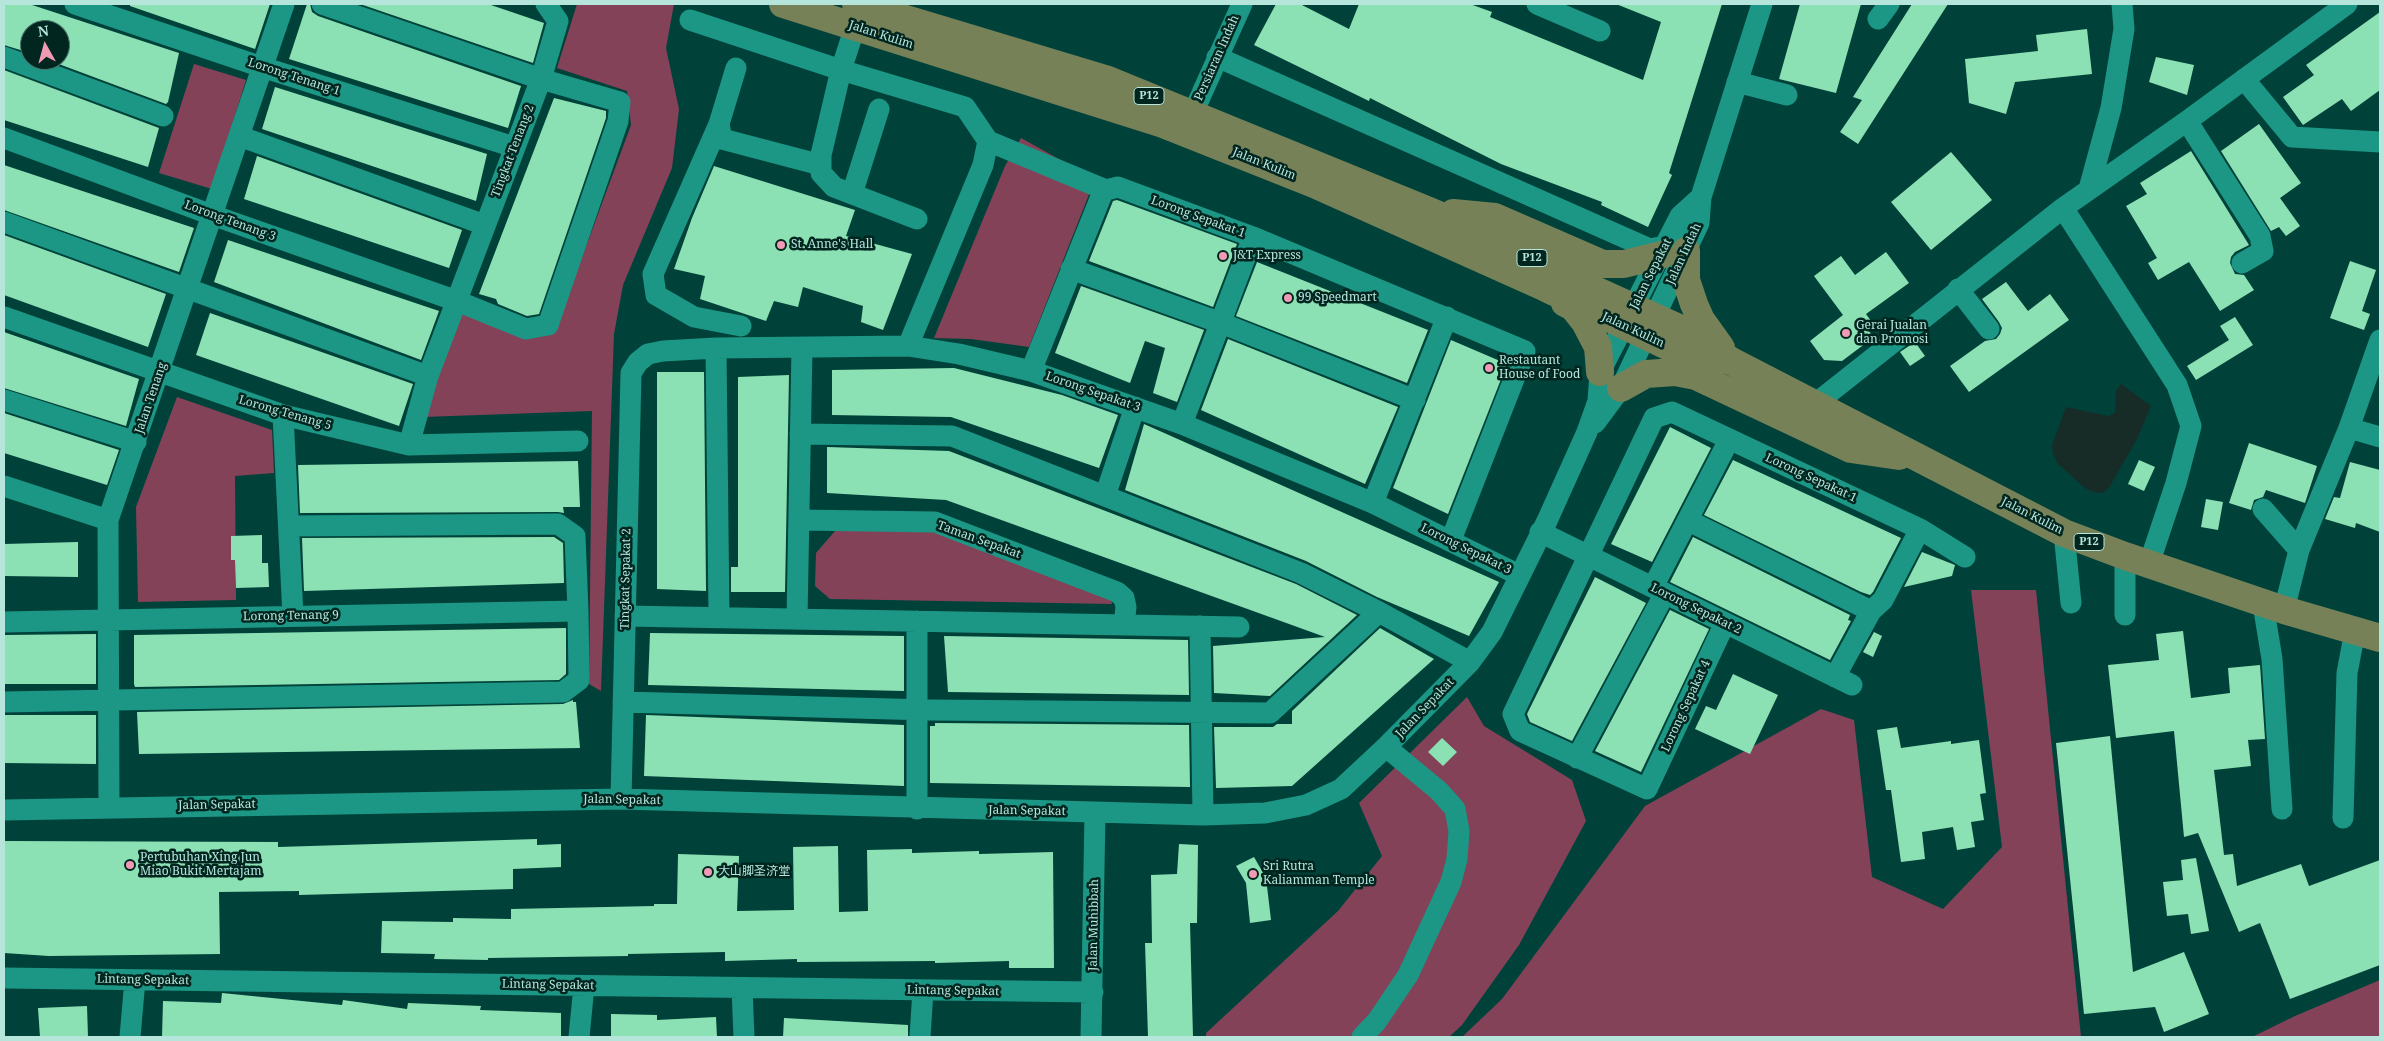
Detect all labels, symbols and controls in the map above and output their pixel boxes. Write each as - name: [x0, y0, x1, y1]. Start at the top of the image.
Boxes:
- street label: Persiaran Indah: [1192, 13, 1242, 103]
- street label: Jalan Kulim: [847, 18, 915, 52]
- north arrow: [20, 20, 70, 70]
- text: N: [37, 21, 50, 41]
- street label: Lorong Tenang 1: [246, 55, 342, 99]
- road number: P12: [1134, 88, 1164, 104]
- street label: Tingkat Tenang 2: [489, 103, 537, 199]
- street label: Jalan Kulim: [1230, 145, 1298, 183]
- street label: Lorong Sepakat 1: [1149, 193, 1247, 241]
- street label: Lorong Tenang 3: [182, 198, 278, 244]
- street label: Jalan Indah: [1663, 221, 1705, 287]
- street label: Jalan Sepakat: [1627, 236, 1675, 312]
- place label: St. Anne's Hall: [791, 238, 873, 252]
- marker: St. Anne's Hall: [775, 239, 787, 251]
- place label: J&T Express: [1233, 249, 1301, 263]
- marker: J&T Express: [1217, 250, 1229, 262]
- road number: P12: [1517, 250, 1547, 266]
- place label: 99 Speedmart: [1298, 291, 1377, 305]
- marker: 99 Speedmart: [1282, 292, 1294, 304]
- street label: Jalan Kulim: [1600, 309, 1666, 351]
- place label: Gerai Jualan dan Promosi: [1856, 319, 1928, 347]
- marker: Gerai Jualan dan Promosi: [1840, 327, 1852, 339]
- place label: Restautant House of Food: [1499, 354, 1580, 382]
- street label: Jalan Tenang: [132, 361, 170, 435]
- marker: Restautant House of Food: [1483, 362, 1495, 374]
- street label: Lorong Sepakat 3: [1044, 369, 1142, 415]
- street label: Lorong Tenang 5: [237, 393, 333, 433]
- street label: Lorong Sepakat 1: [1763, 451, 1859, 505]
- street label: Jalan Kulim: [1999, 494, 2065, 538]
- street label: Taman Sepakat: [935, 518, 1023, 562]
- street label: Lorong Sepakat 3: [1418, 521, 1514, 577]
- street label: Tingkat Sepakat 2: [618, 528, 634, 630]
- road number: P12: [2074, 534, 2104, 550]
- street label: Lorong Sepakat 2: [1648, 581, 1744, 637]
- street label: Lorong Tenang 9: [243, 608, 339, 624]
- street label: Lorong Sepakat 4: [1659, 658, 1713, 754]
- street label: Jalan Sepakat: [1393, 675, 1457, 741]
- street label: Jalan Sepakat: [583, 792, 661, 808]
- street label: Jalan Sepakat: [178, 797, 256, 813]
- street label: Jalan Sepakat: [988, 803, 1066, 819]
- place label: Pertubuhan Xing Jun Miao Bukit Mertajam: [140, 851, 262, 879]
- marker: Pertubuhan Xing Jun Miao Bukit Mertajam: [124, 859, 136, 871]
- place label: Sri Rutra Kaliamman Temple: [1263, 860, 1375, 888]
- place label: 大山脚圣济堂: [718, 865, 790, 879]
- marker: 大山脚圣济堂: [702, 866, 714, 878]
- marker: Sri Rutra Kaliamman Temple: [1247, 868, 1259, 880]
- street label: Jalan Muhibbah: [1086, 879, 1102, 971]
- street label: Lintang Sepakat: [97, 972, 189, 988]
- street label: Lintang Sepakat: [502, 977, 594, 993]
- street label: Lintang Sepakat: [907, 983, 999, 999]

